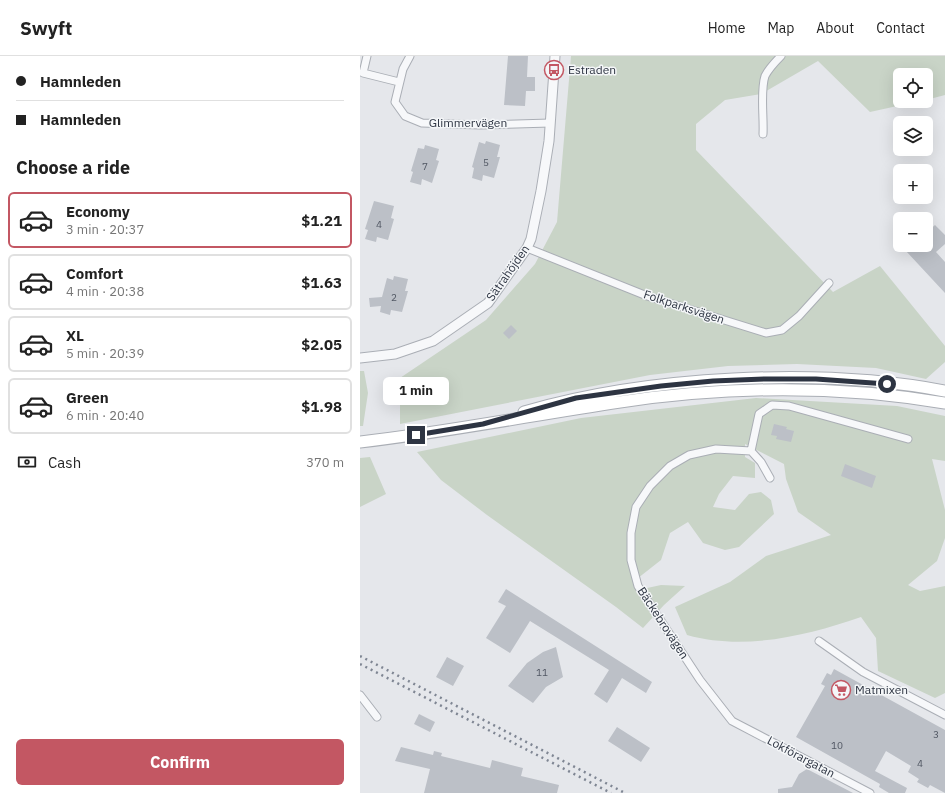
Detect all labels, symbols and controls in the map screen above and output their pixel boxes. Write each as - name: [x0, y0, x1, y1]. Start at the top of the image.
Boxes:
- text: Swyft: [20, 16, 72, 40]
- text: Home: [708, 19, 745, 37]
- text: Map: [767, 19, 794, 37]
- text: About: [816, 19, 854, 37]
- text: Contact: [876, 19, 925, 37]
- bus stop icon: Estraden: [543, 59, 565, 81]
- place label: Estraden: [568, 62, 616, 77]
- map controls: [893, 68, 933, 252]
- button: locate: [893, 68, 933, 108]
- text: Hamnleden: [40, 72, 121, 91]
- text: Hamnleden: [40, 110, 121, 129]
- street label: Glimmervägen: [429, 115, 507, 130]
- button: layers: [893, 116, 933, 156]
- text: Choose a ride: [16, 156, 130, 179]
- house number: 5: [483, 156, 489, 169]
- house number: 7: [422, 160, 428, 173]
- button: +: [893, 164, 933, 204]
- icon: car: [18, 202, 54, 238]
- text: Economy: [66, 202, 130, 221]
- text: $1.21: [301, 211, 342, 230]
- button: −: [893, 212, 933, 252]
- house number: 4: [376, 218, 382, 231]
- text: 3 min · 20:37: [66, 221, 144, 238]
- street label: Sätrahöjden: [483, 242, 532, 304]
- icon: car: [18, 264, 54, 300]
- text: Comfort: [66, 264, 123, 283]
- text: $1.63: [301, 273, 342, 292]
- text: 4 min · 20:38: [66, 283, 144, 300]
- street label: Folkparksvägen: [642, 286, 727, 327]
- house number: 2: [391, 291, 397, 304]
- icon: car: [18, 326, 54, 362]
- text: XL: [66, 326, 84, 345]
- text: $2.05: [301, 335, 342, 354]
- text: 5 min · 20:39: [66, 345, 144, 362]
- route start: [878, 375, 896, 393]
- callout: 1 min: [383, 377, 449, 405]
- text: 1 min: [399, 382, 433, 399]
- icon: car: [18, 388, 54, 424]
- text: Green: [66, 388, 109, 407]
- text: $1.98: [301, 397, 342, 416]
- text: 6 min · 20:40: [66, 407, 144, 424]
- route end: [407, 426, 425, 444]
- icon: cash: [16, 451, 38, 473]
- text: Cash: [48, 453, 81, 472]
- text: 370 m: [306, 454, 344, 471]
- street label: Bäckebrovägen: [635, 584, 692, 662]
- house number: 11: [536, 666, 548, 679]
- supermarket icon: Matmixen: [830, 679, 852, 701]
- place label: Matmixen: [855, 682, 908, 697]
- house number: 3: [933, 728, 939, 741]
- street label: Lokförargatan: [765, 732, 838, 781]
- button: Confirm: [16, 739, 344, 785]
- house number: 10: [831, 739, 843, 752]
- house number: 4: [917, 757, 923, 770]

